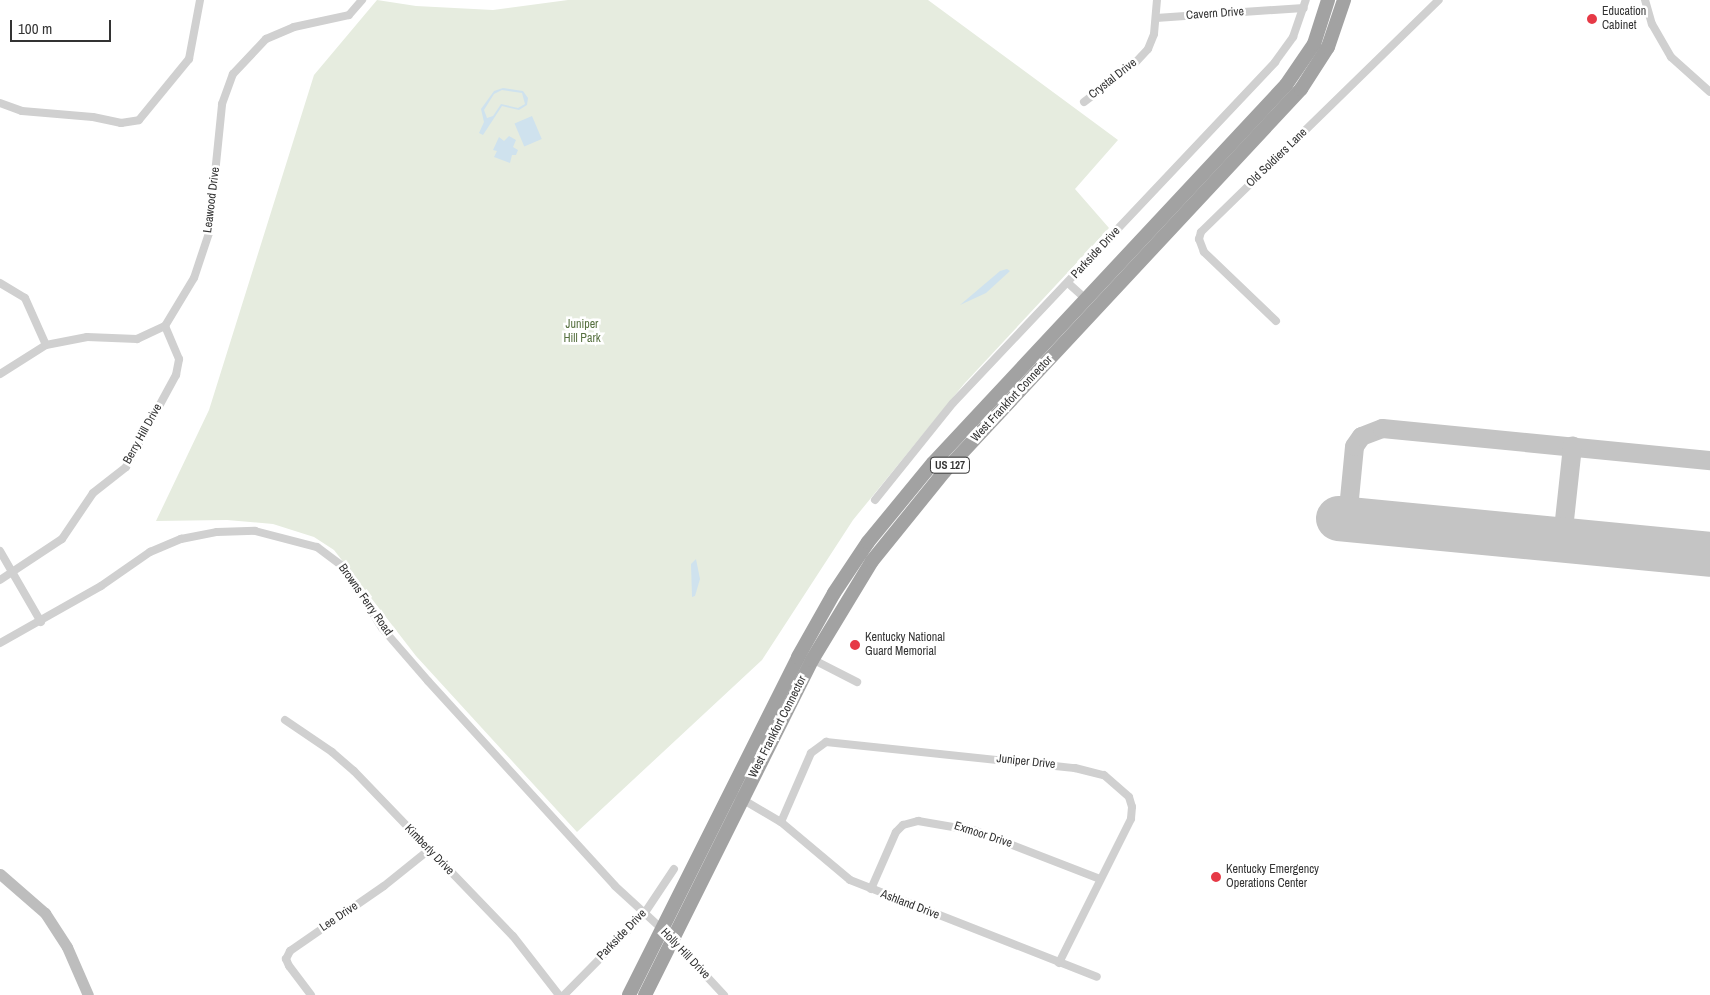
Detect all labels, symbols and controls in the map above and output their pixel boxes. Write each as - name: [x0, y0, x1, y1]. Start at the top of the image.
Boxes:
- street label: Cavern Drive: [1186, 5, 1244, 23]
- place label: Education Cabinet: [1602, 5, 1646, 33]
- scale bar: [12, 10, 114, 42]
- marker: Education Cabinet: [1586, 13, 1598, 25]
- text: 100 m: [18, 18, 52, 39]
- street label: Crystal Drive: [1086, 56, 1140, 102]
- street label: Old Soldiers Lane: [1244, 125, 1310, 191]
- street label: Leawood Drive: [201, 166, 223, 234]
- street label: Parkside Drive: [1069, 224, 1123, 282]
- park label: Juniper Hill Park: [563, 318, 601, 346]
- street label: West Frankfort Connector: [968, 353, 1056, 445]
- street label: Berry Hill Drive: [121, 401, 165, 467]
- road number: US 127: [929, 456, 971, 474]
- street label: Browns Ferry Road: [335, 561, 395, 639]
- place label: Kentucky National Guard Memorial: [865, 631, 945, 659]
- marker: Kentucky National Guard Memorial: [849, 639, 861, 651]
- street label: West Frankfort Connector: [746, 674, 810, 780]
- street label: Juniper Drive: [996, 752, 1056, 772]
- street label: Exmoor Drive: [952, 819, 1014, 851]
- street label: Kimberly Drive: [401, 822, 457, 878]
- place label: Kentucky Emergency Operations Center: [1226, 863, 1319, 891]
- marker: Kentucky Emergency Operations Center: [1210, 871, 1222, 883]
- street label: Ashland Drive: [879, 887, 941, 923]
- street label: Lee Drive: [317, 899, 361, 935]
- street label: Parkside Drive: [594, 907, 650, 963]
- street label: Holly Hill Drive: [657, 926, 713, 982]

